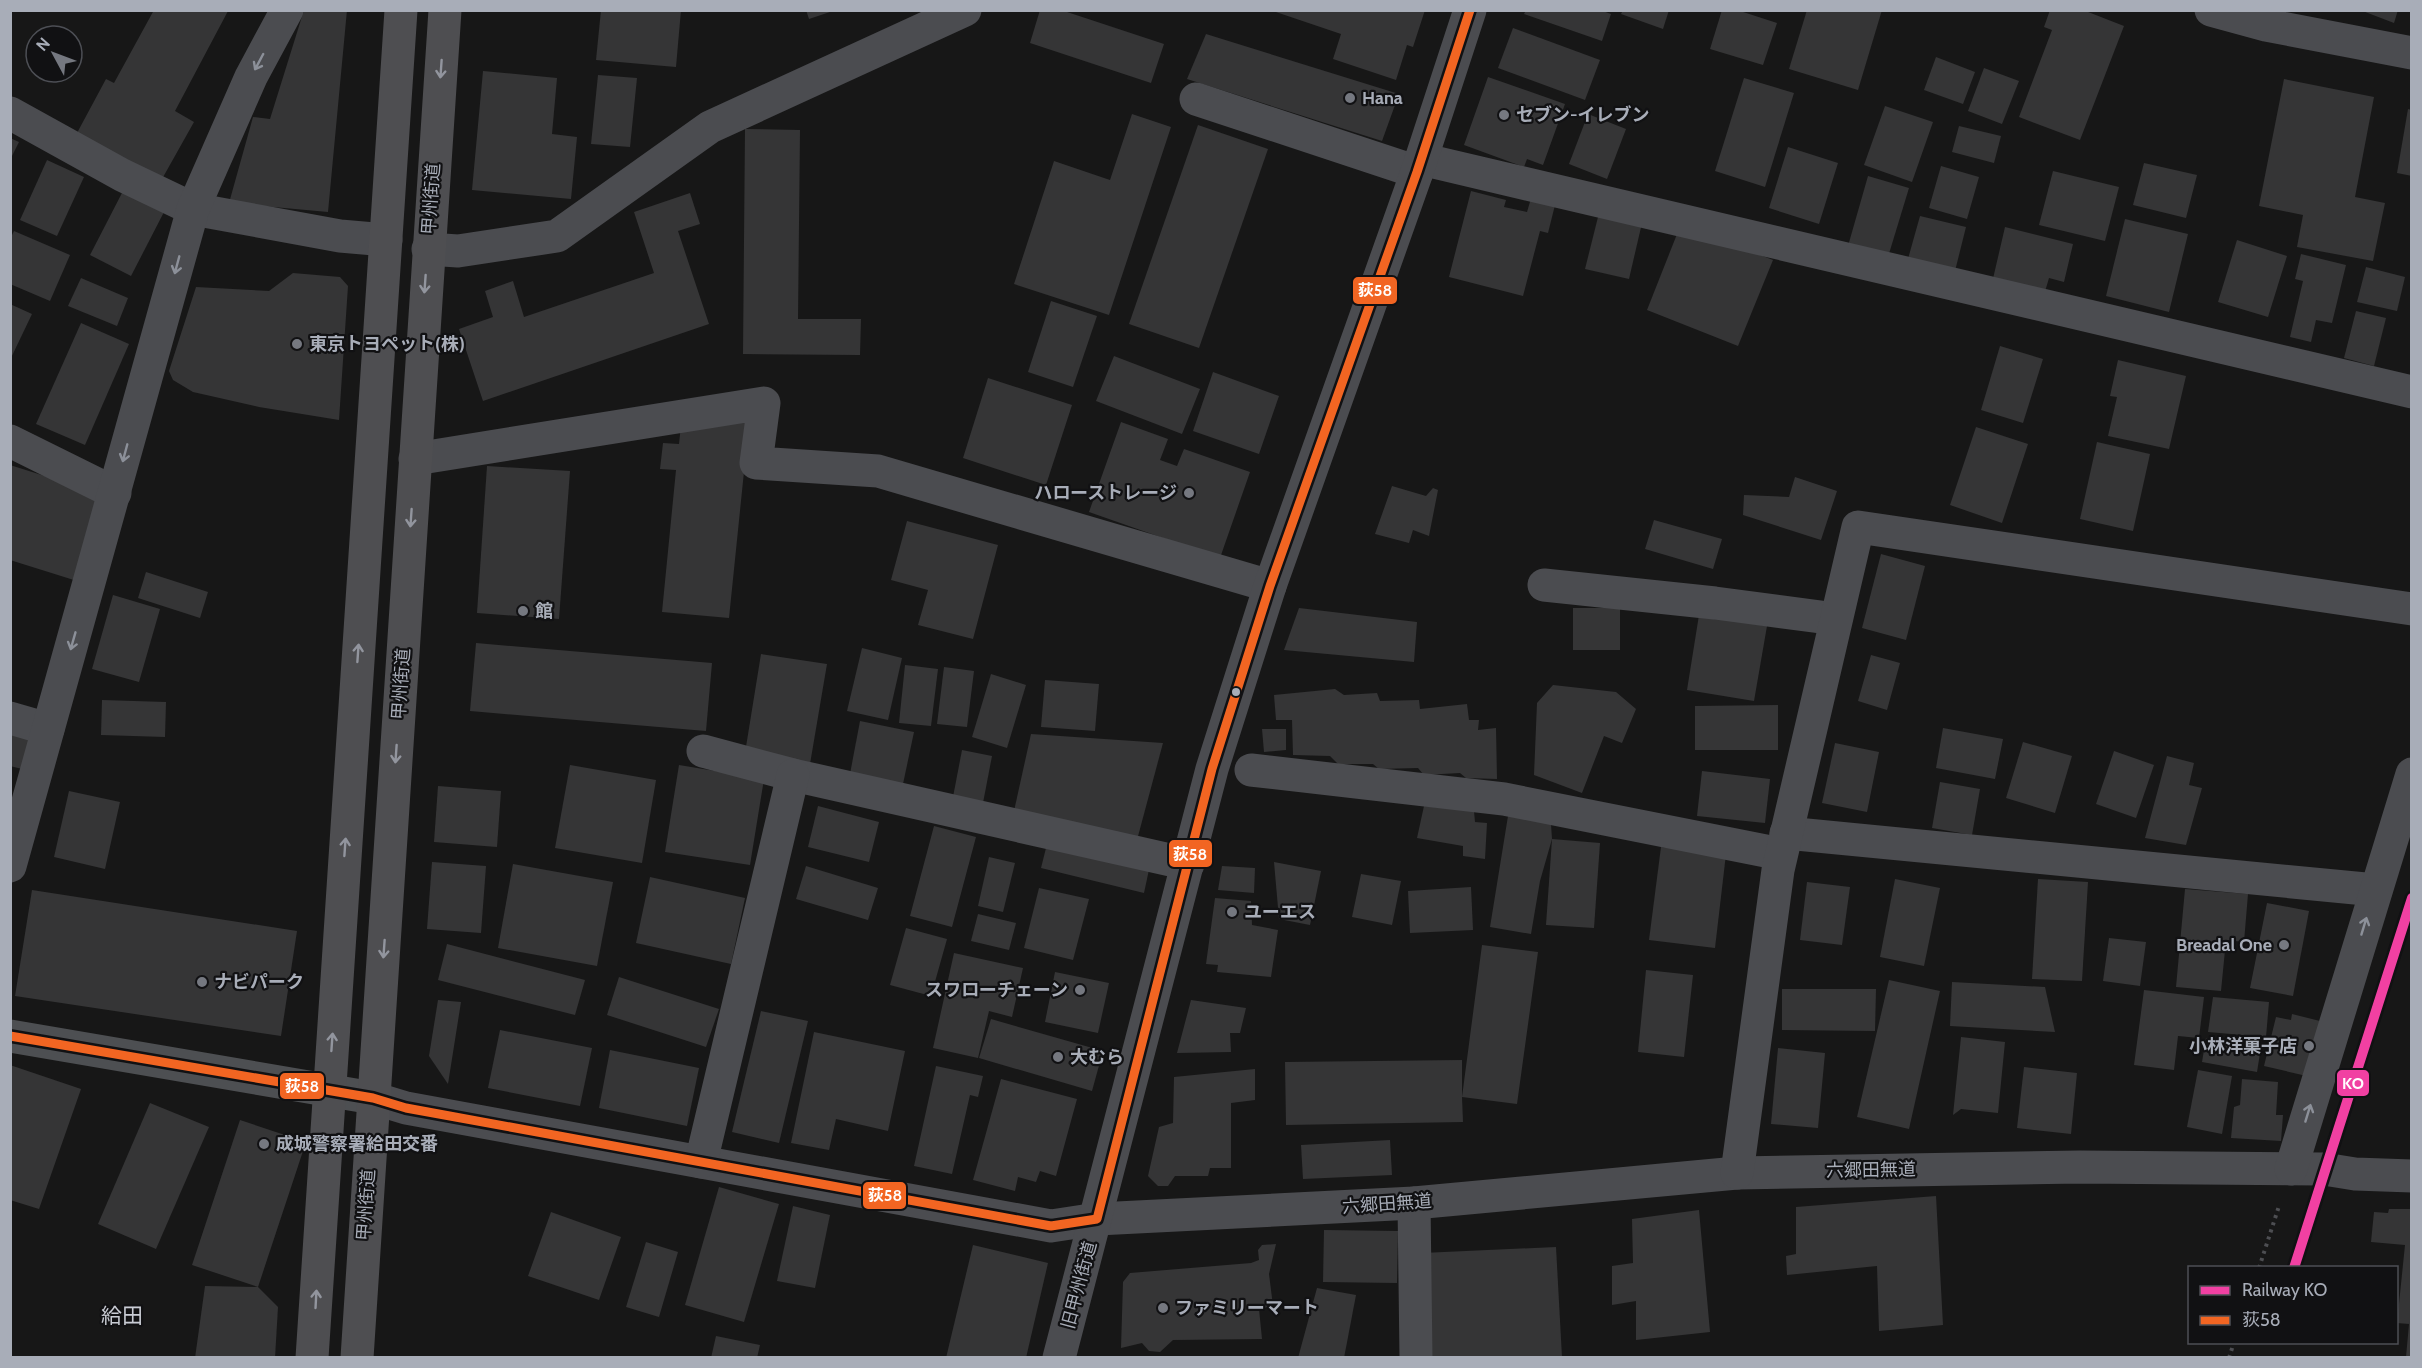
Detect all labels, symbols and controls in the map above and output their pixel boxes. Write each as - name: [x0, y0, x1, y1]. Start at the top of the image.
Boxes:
- north arrow: [24, 24, 84, 84]
- text: N: [32, 34, 54, 55]
- one-way arrow: [253, 53, 265, 70]
- one-way arrow: [435, 58, 446, 78]
- place label: Hana: [1362, 87, 1403, 109]
- marker: Hana: [1343, 91, 1357, 105]
- place label: セブン-イレブン: [1516, 104, 1650, 126]
- marker: セブン-イレブン: [1497, 108, 1511, 122]
- street label: 甲州街道: [418, 162, 444, 236]
- one-way arrow: [171, 255, 182, 274]
- one-way arrow: [420, 274, 431, 294]
- line badge: 荻58: [1352, 276, 1398, 305]
- text: 荻58: [1358, 281, 1392, 300]
- place label: 東京トヨペット(株): [309, 333, 465, 355]
- marker: 東京トヨペット(株): [290, 337, 304, 351]
- one-way arrow: [119, 443, 131, 462]
- place label: ハローストレージ: [1034, 482, 1177, 504]
- marker: ハローストレージ: [1182, 486, 1196, 500]
- one-way arrow: [405, 507, 416, 527]
- place label: 館: [535, 600, 553, 622]
- marker: 館: [516, 604, 530, 618]
- one-way arrow: [67, 631, 78, 650]
- one-way arrow: [353, 643, 364, 663]
- street label: 甲州街道: [388, 647, 414, 721]
- unlabelled marker: [1230, 686, 1242, 698]
- one-way arrow: [391, 744, 402, 764]
- one-way arrow: [340, 838, 351, 858]
- line badge: 荻58: [1168, 839, 1213, 868]
- text: 荻58: [1173, 845, 1207, 864]
- place label: ユーエス: [1244, 901, 1316, 923]
- marker: ユーエス: [1225, 905, 1239, 919]
- one-way arrow: [2360, 917, 2371, 936]
- place label: Breadal One: [2176, 934, 2272, 956]
- one-way arrow: [379, 938, 390, 958]
- marker: Breadal One: [2277, 938, 2291, 952]
- place label: ナビパーク: [214, 971, 304, 993]
- marker: ナビパーク: [195, 975, 209, 989]
- place label: スワローチェーン: [925, 979, 1068, 1001]
- marker: スワローチェーン: [1073, 983, 1087, 997]
- one-way arrow: [327, 1032, 338, 1052]
- place label: 小林洋菓子店: [2189, 1035, 2297, 1057]
- marker: 小林洋菓子店: [2302, 1039, 2316, 1053]
- place label: 大むら: [1070, 1046, 1124, 1068]
- marker: 大むら: [1051, 1050, 1065, 1064]
- line badge: KO: [2336, 1069, 2370, 1097]
- line badge: 荻58: [279, 1072, 325, 1100]
- text: KO: [2342, 1074, 2364, 1093]
- text: 荻58: [285, 1077, 319, 1096]
- one-way arrow: [2303, 1104, 2314, 1123]
- place label: 成城警察署給田交番: [276, 1133, 438, 1155]
- marker: 成城警察署給田交番: [257, 1137, 271, 1151]
- street label: 六郷田無道: [1826, 1158, 1916, 1182]
- street label: 甲州街道: [353, 1168, 379, 1242]
- line badge: 荻58: [862, 1181, 907, 1210]
- text: 荻58: [868, 1186, 902, 1205]
- street label: 六郷田無道: [1341, 1190, 1433, 1218]
- street label: 旧甲州街道: [1057, 1239, 1101, 1331]
- legend: [2188, 1266, 2398, 1344]
- text: Railway KO: [2242, 1279, 2327, 1301]
- one-way arrow: [311, 1290, 322, 1310]
- place label: ファミリーマート: [1175, 1297, 1319, 1319]
- marker: ファミリーマート: [1156, 1301, 1170, 1315]
- district label: 給田: [101, 1303, 143, 1328]
- text: 荻58: [2242, 1309, 2281, 1331]

